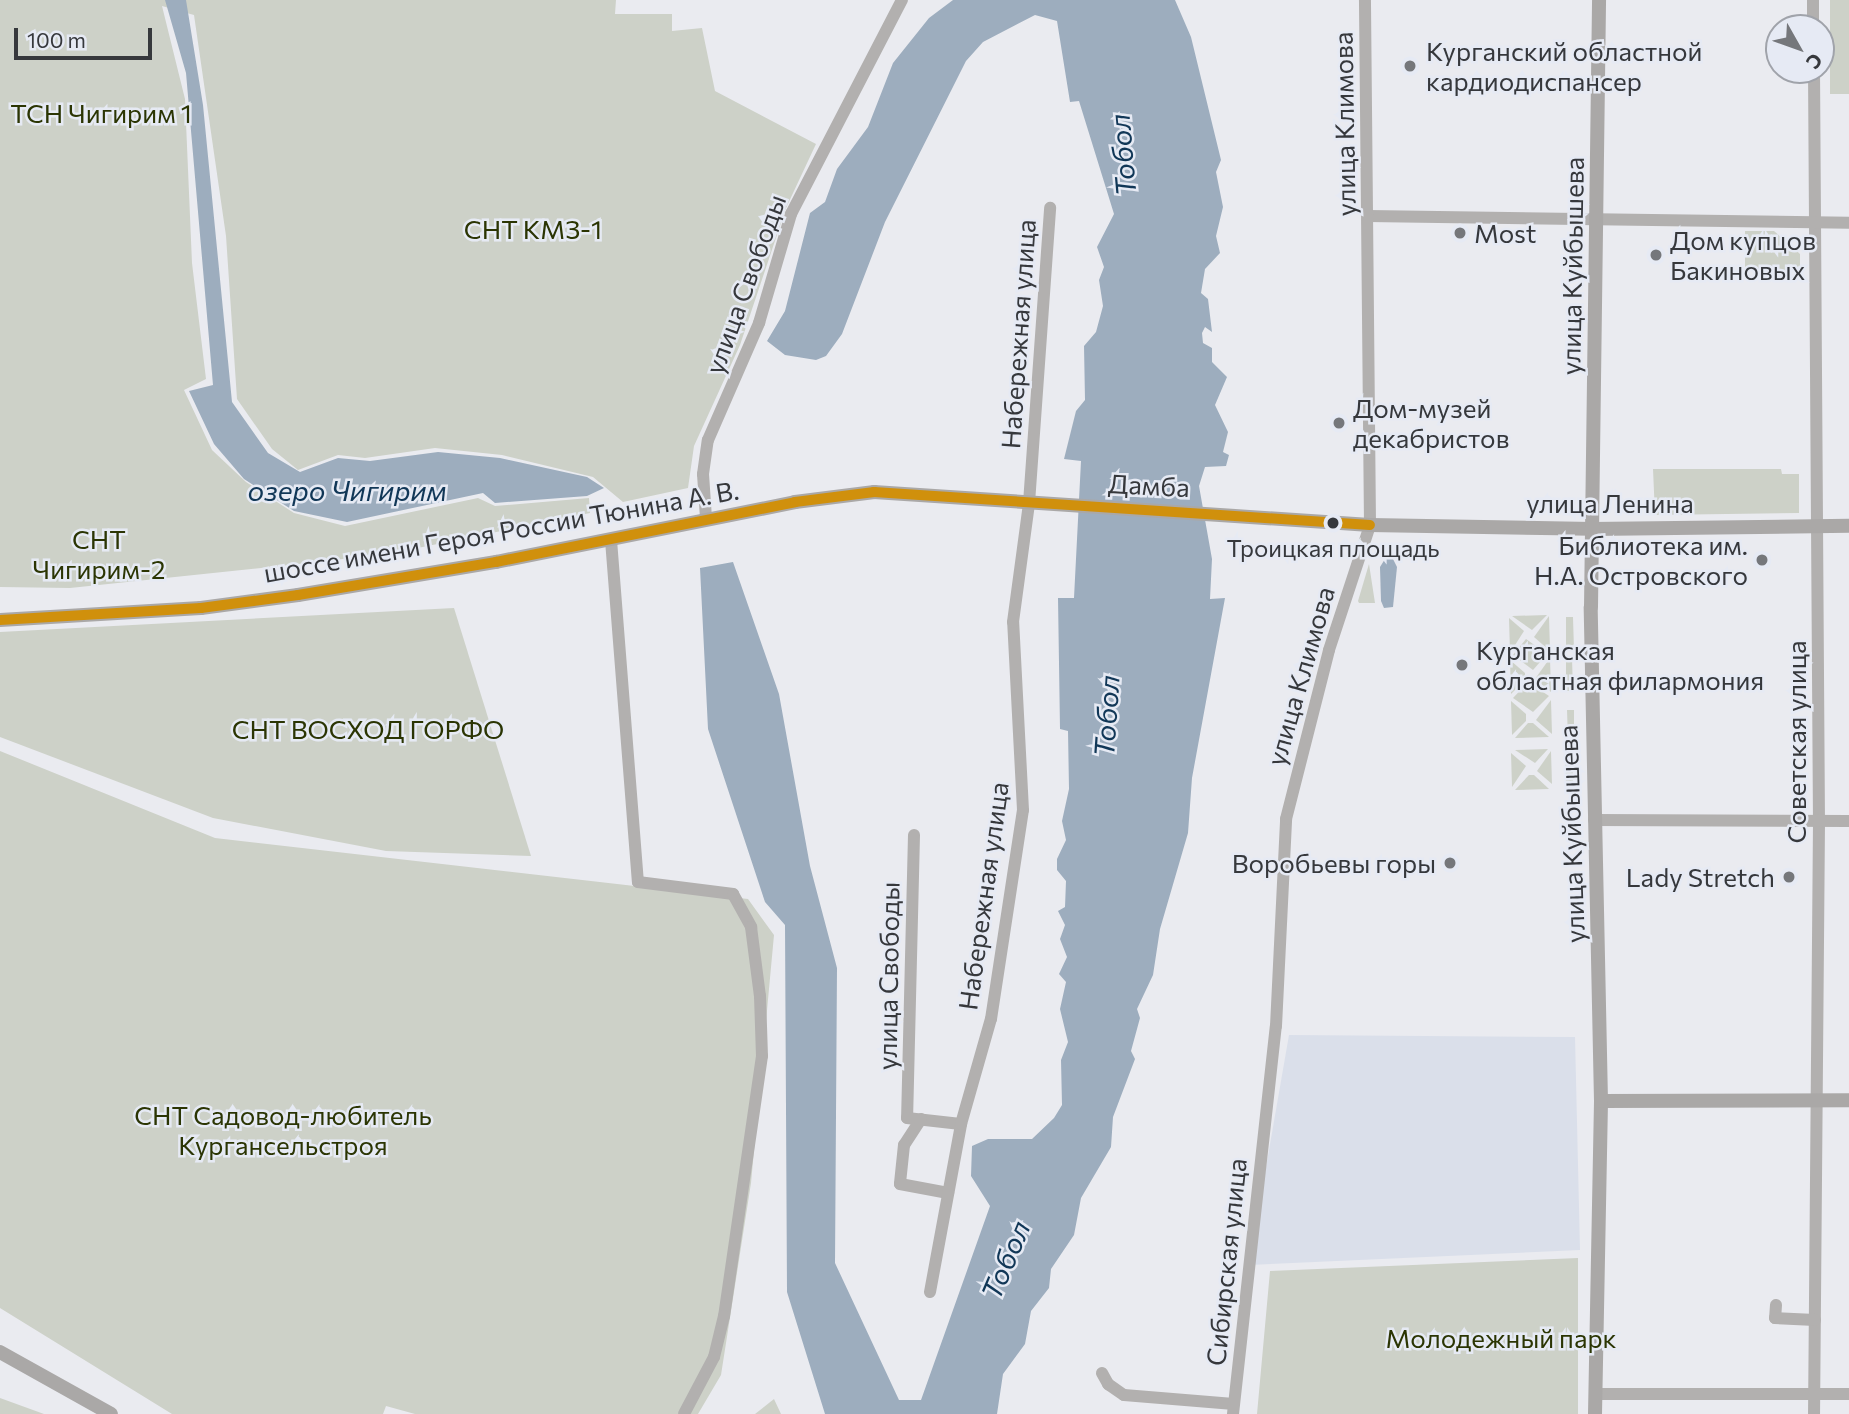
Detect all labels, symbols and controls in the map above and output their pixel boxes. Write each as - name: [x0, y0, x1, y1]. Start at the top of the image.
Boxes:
- scale bar: [18, 14, 156, 58]
- north arrow: [1765, 14, 1835, 84]
- text: 100 m: [27, 27, 86, 52]
- street label: улица Климова: [1327, 31, 1361, 217]
- place label: Курганский областной кардиодиспансер: [1426, 35, 1702, 96]
- text: С: [1802, 49, 1828, 74]
- marker: Курганский областной кардиодиспансер: [1400, 56, 1420, 76]
- park label: ТСН Чигирим 1: [10, 97, 192, 129]
- water label: Тобол: [1102, 113, 1142, 197]
- street label: улица Куйбышева: [1554, 157, 1590, 375]
- street label: улица Свободы: [698, 190, 792, 378]
- park label: СНТ КМЗ-1: [464, 213, 602, 245]
- place label: Most: [1474, 217, 1537, 249]
- street label: Набережная улица: [994, 218, 1042, 450]
- place label: Дом купцов Бакиновых: [1670, 224, 1816, 286]
- marker: Most: [1452, 225, 1468, 241]
- marker: Дом купцов Бакиновых: [1648, 247, 1664, 263]
- place label: Дом-музей декабристов: [1353, 392, 1509, 453]
- marker: Дом-музей декабристов: [1331, 415, 1347, 431]
- street label: Дамба: [1107, 467, 1191, 503]
- water label: озеро Чигирим: [247, 473, 447, 507]
- street label: шоссе имени Героя России Тюнина А. В.: [261, 474, 741, 588]
- street label: улица Ленина: [1526, 487, 1694, 519]
- marker: Троицкая площадь: [1326, 516, 1340, 530]
- park label: СНТ Чигирим-2: [33, 523, 165, 584]
- place label: Библиотека им. Н.А. Островского: [1534, 529, 1748, 590]
- place label: Троицкая площадь: [1227, 534, 1439, 562]
- marker: Библиотека им. Н.А. Островского: [1754, 552, 1770, 568]
- street label: улица Климова: [1260, 583, 1340, 769]
- place label: Курганская областная филармония: [1476, 634, 1764, 696]
- street label: Советская улица: [1780, 641, 1812, 843]
- marker: Курганская областная филармония: [1454, 657, 1470, 673]
- water label: Тобол: [1086, 674, 1126, 758]
- park label: СНТ ВОСХОД ГОРФО: [232, 713, 504, 745]
- street label: улица Куйбышева: [1552, 724, 1590, 944]
- street label: Набережная улица: [952, 780, 1014, 1012]
- place label: Воробьевы горы: [1232, 847, 1436, 879]
- marker: Воробьевы горы: [1442, 855, 1458, 871]
- place label: Lady Stretch: [1626, 861, 1775, 893]
- marker: Lady Stretch: [1781, 869, 1797, 885]
- street label: улица Свободы: [871, 882, 905, 1070]
- park label: СНТ Садовод-любитель Кургансельстроя: [134, 1099, 432, 1160]
- street label: Сибирская улица: [1200, 1157, 1252, 1367]
- water label: Тобол: [973, 1216, 1037, 1304]
- park label: Молодежный парк: [1385, 1322, 1617, 1354]

